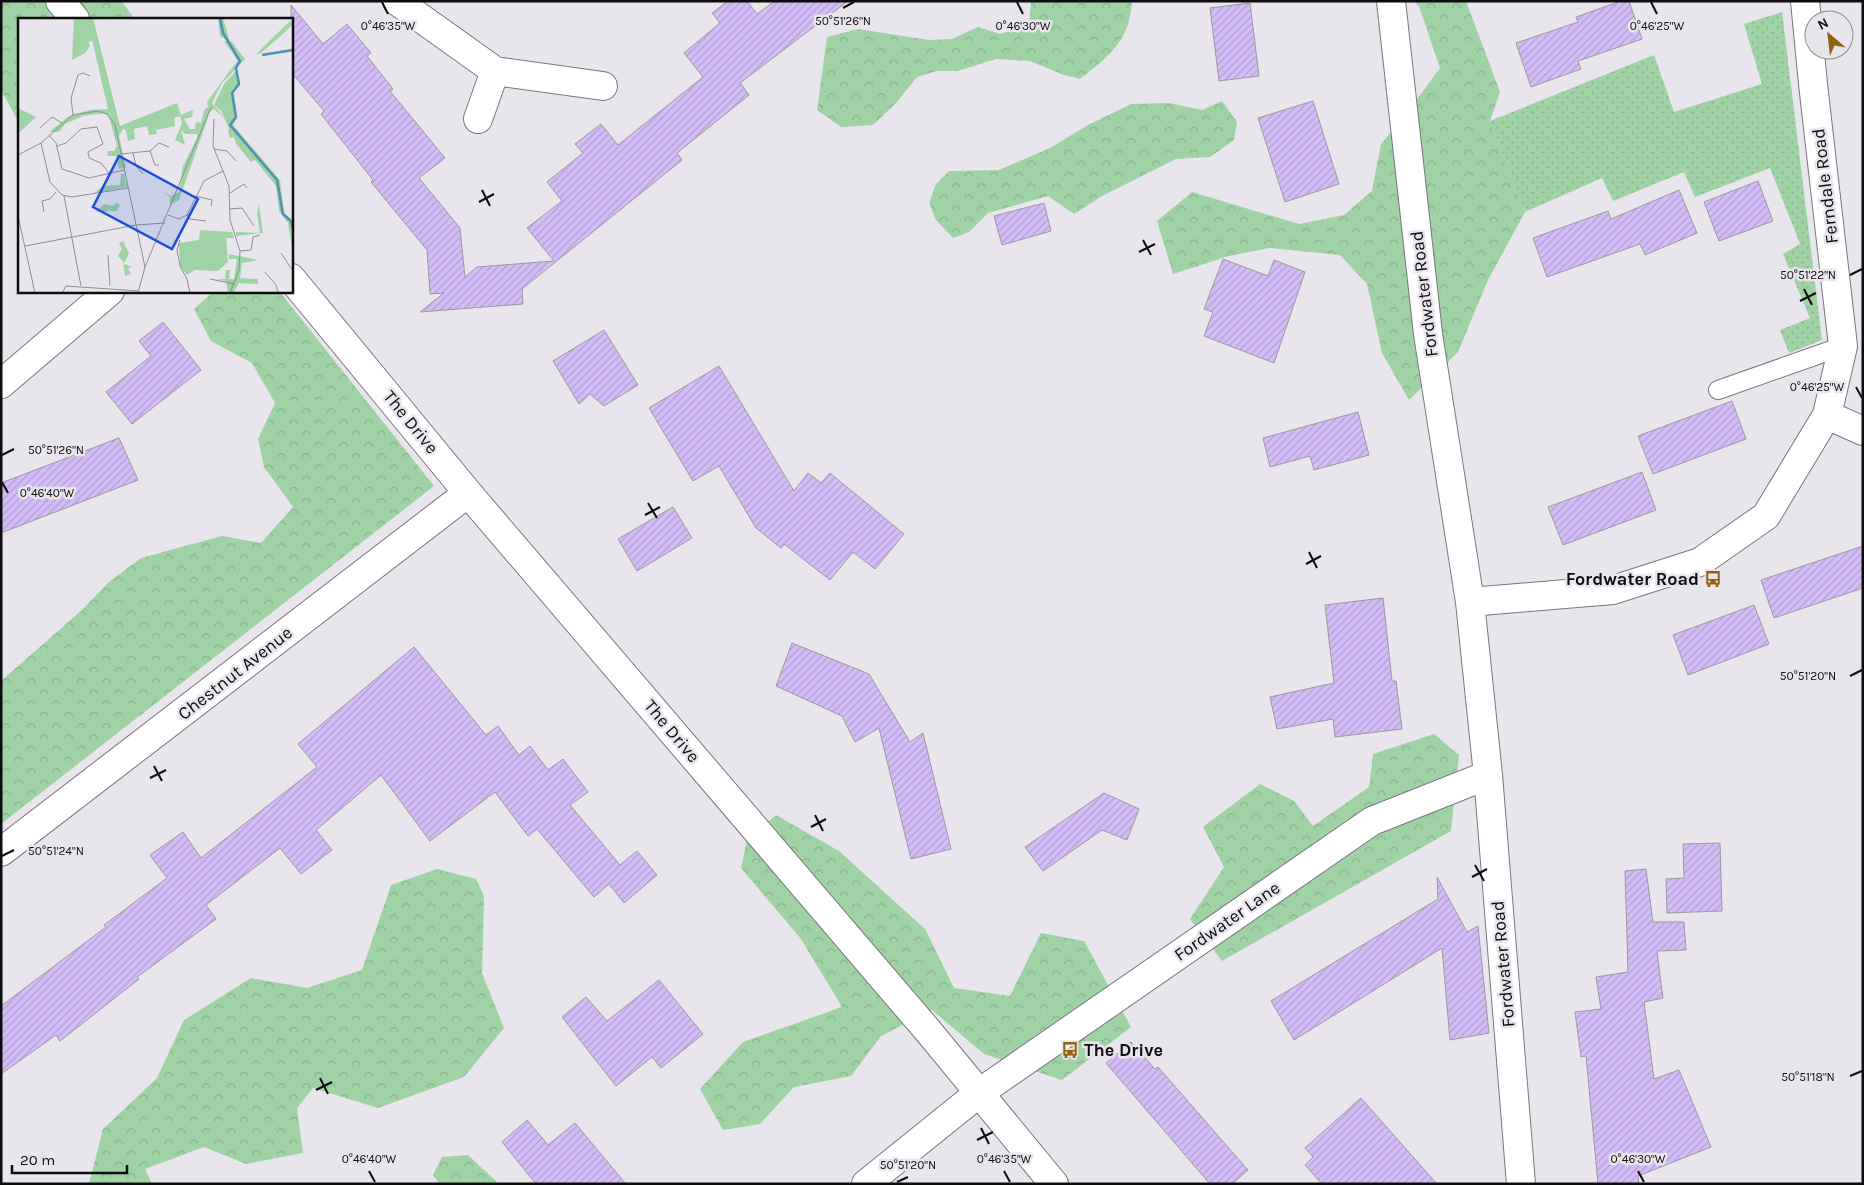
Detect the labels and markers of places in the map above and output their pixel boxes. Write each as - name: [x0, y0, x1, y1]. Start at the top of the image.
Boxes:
- place label: Fordwater Road: [1566, 568, 1699, 590]
- bus stop icon: Fordwater Road: [1703, 569, 1723, 589]
- place label: The Drive: [1084, 1039, 1163, 1061]
- bus stop icon: The Drive: [1060, 1040, 1080, 1060]

